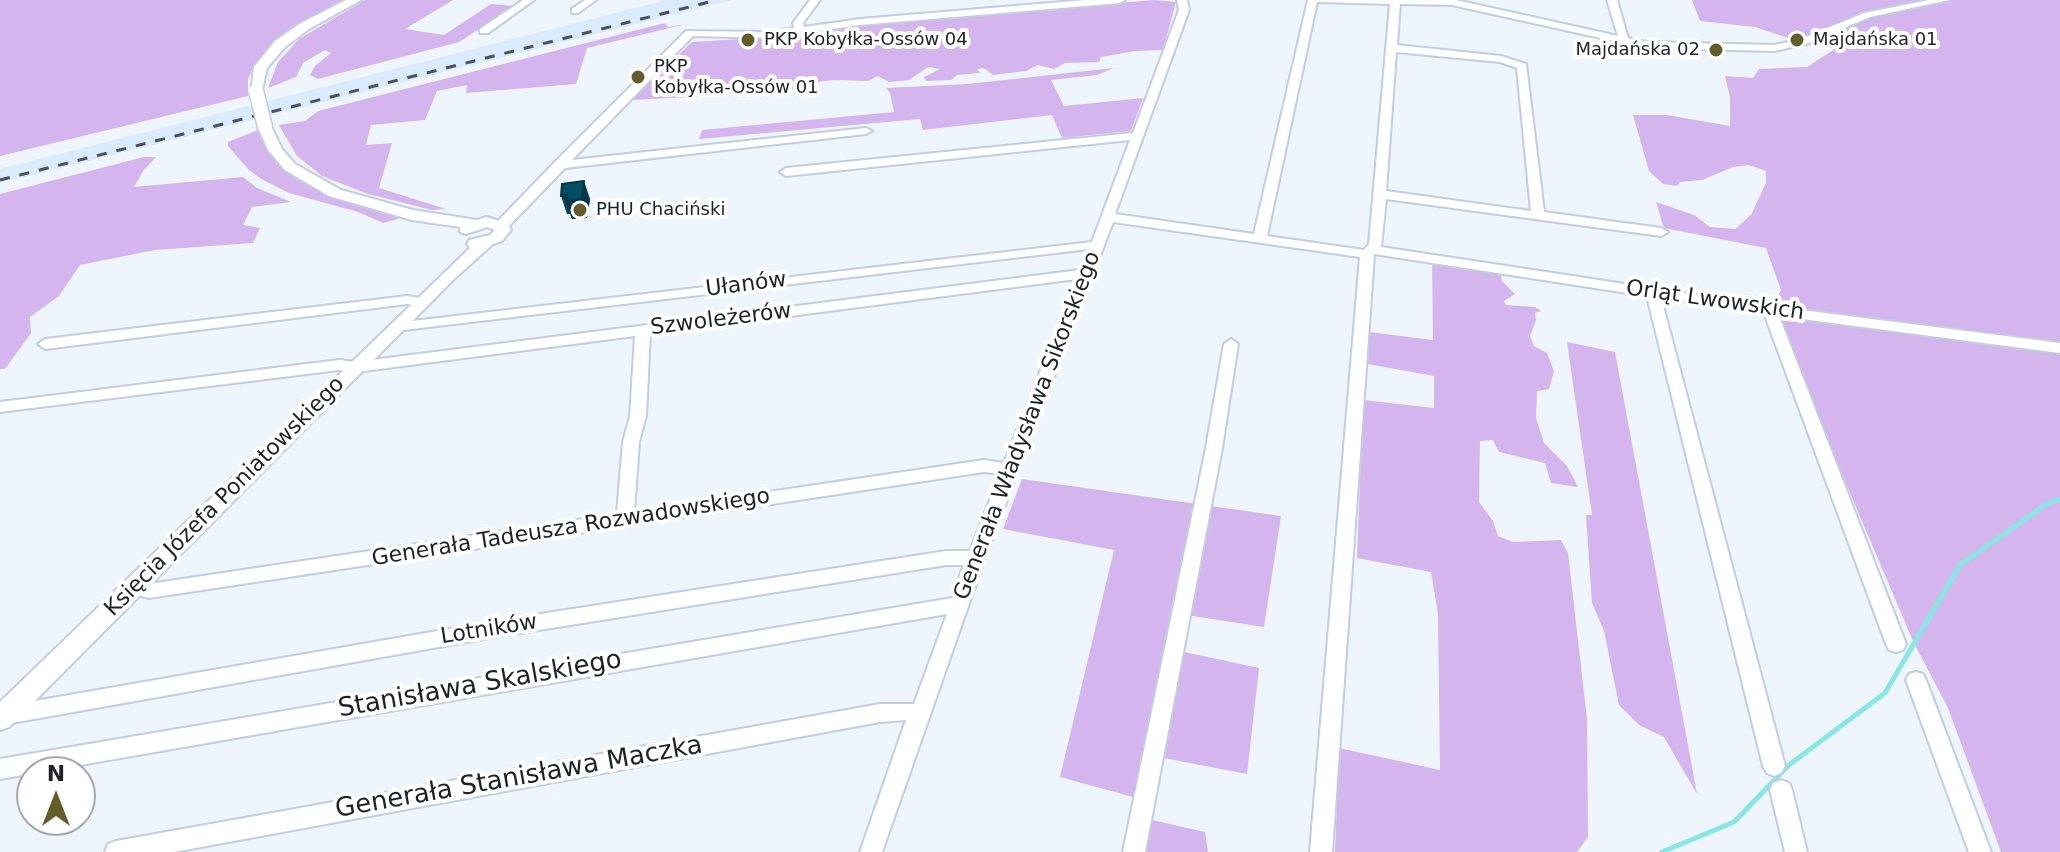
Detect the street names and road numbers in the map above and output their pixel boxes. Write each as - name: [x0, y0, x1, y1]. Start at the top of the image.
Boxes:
- street label: Generała Władysława Sikorskiego: [949, 248, 1107, 604]
- street label: Ułanów: [704, 267, 788, 303]
- street label: Orląt Lwowskich: [1624, 275, 1806, 327]
- street label: Szwoleżerów: [649, 298, 793, 342]
- street label: Księcia Józefa Poniatowskiego: [100, 372, 350, 622]
- street label: Generała Tadeusza Rozwadowskiego: [370, 483, 772, 573]
- street label: Lotników: [439, 609, 539, 651]
- street label: Stanisława Skalskiego: [336, 645, 624, 725]
- street label: Generała Stanisława Maczka: [333, 730, 705, 826]

